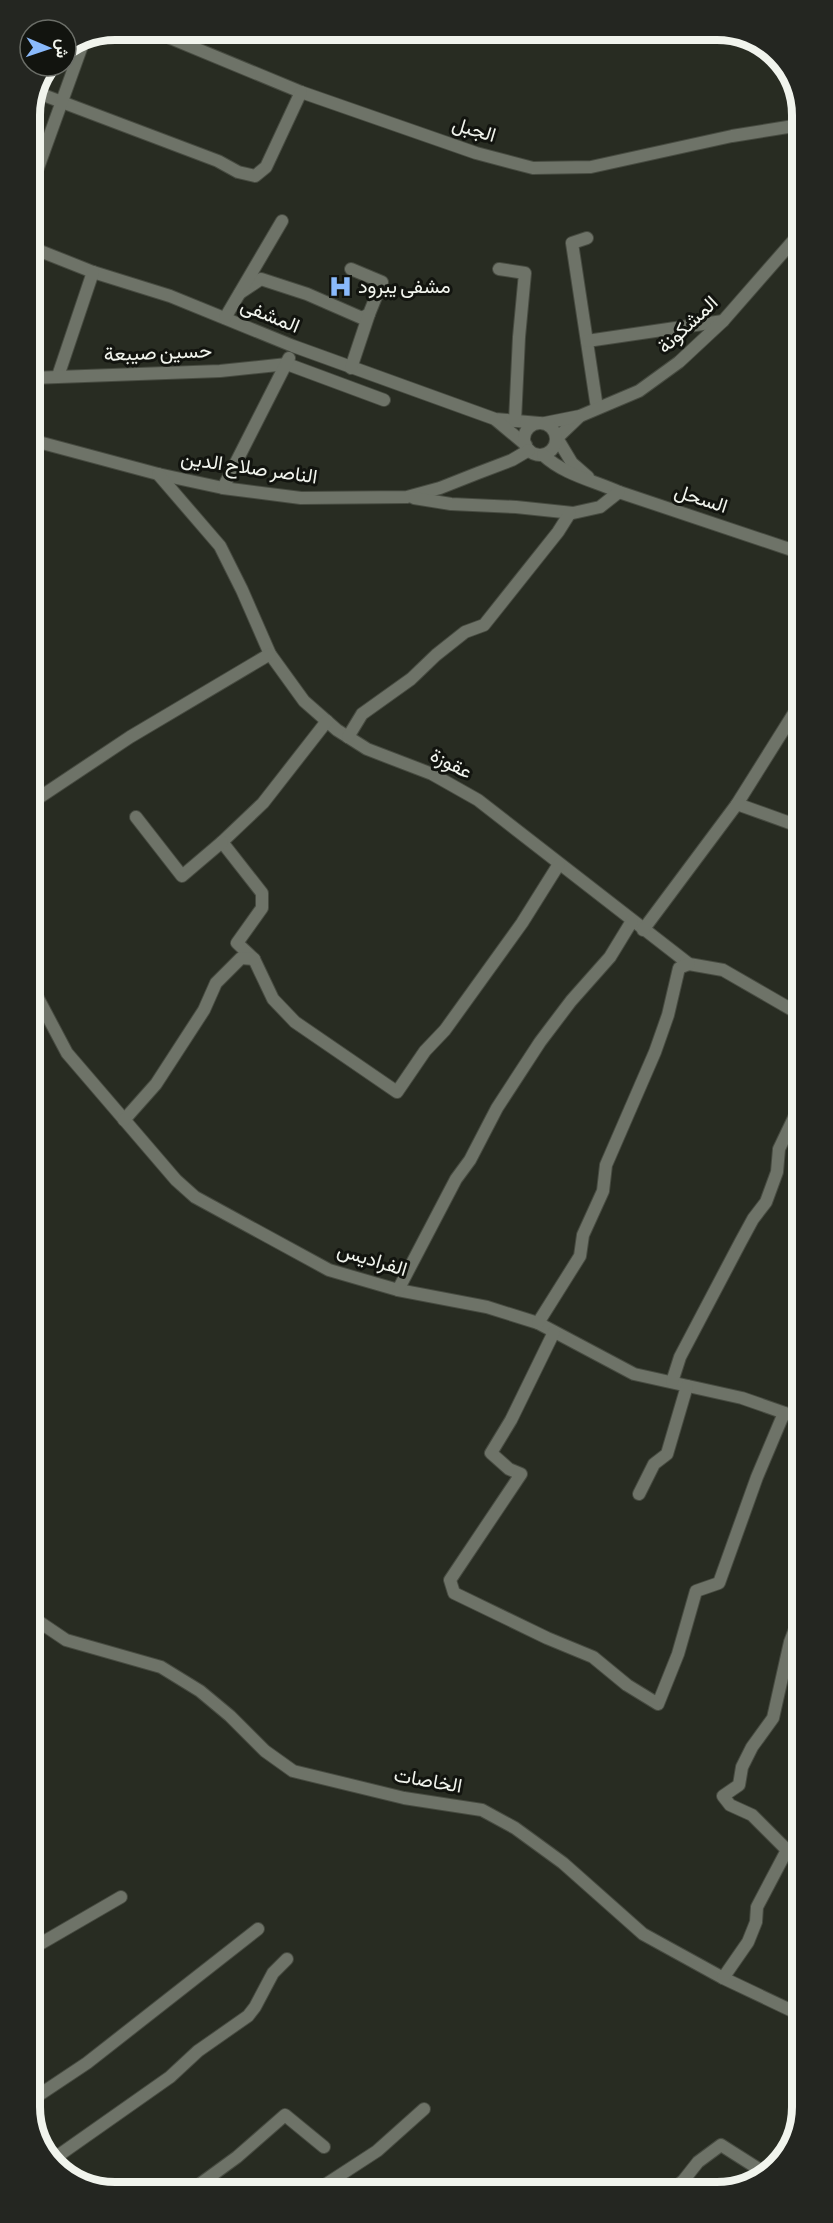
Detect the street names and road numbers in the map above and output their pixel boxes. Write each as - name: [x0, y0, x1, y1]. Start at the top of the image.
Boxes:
- street label: الجبل: [449, 112, 499, 148]
- street label: المشكونة: [653, 291, 723, 359]
- street label: المشفى: [237, 293, 303, 339]
- street label: حسين صيبعة: [103, 339, 213, 367]
- street label: الناصر صلاح الدين: [179, 447, 319, 490]
- street label: السحل: [671, 479, 731, 519]
- street label: عقوزة: [426, 743, 476, 785]
- street label: الفراديس: [334, 1238, 410, 1282]
- street label: الخاصات: [392, 1763, 464, 1799]

